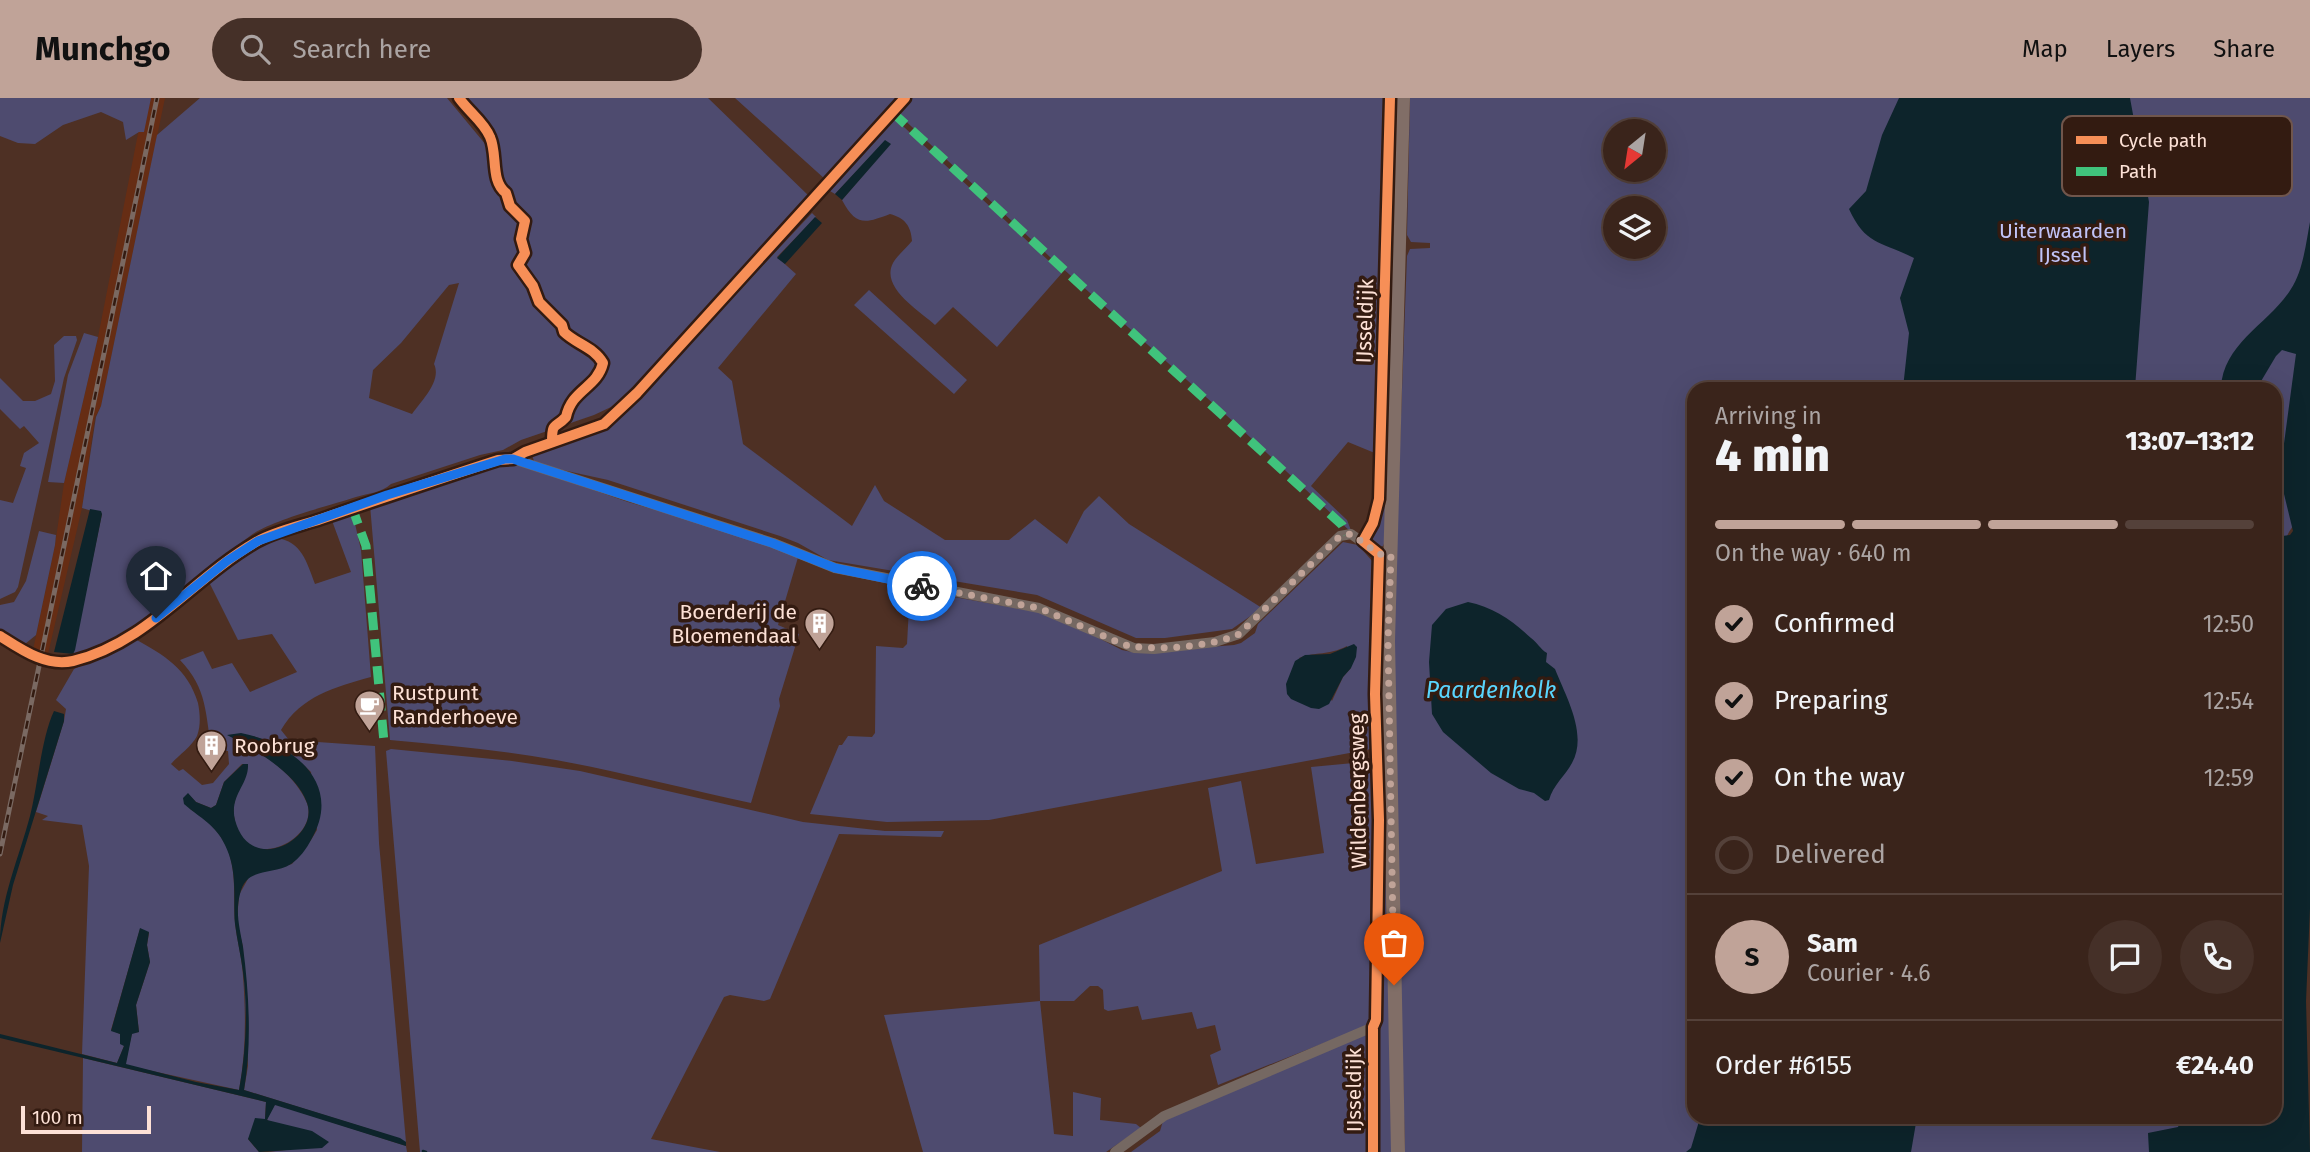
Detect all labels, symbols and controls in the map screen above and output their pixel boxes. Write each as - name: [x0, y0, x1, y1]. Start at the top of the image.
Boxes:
- search box: [212, 18, 702, 81]
- text: Munchgo: [35, 29, 170, 69]
- icon: search: [236, 30, 274, 68]
- text: Search here: [292, 34, 431, 65]
- text: Map: [2022, 35, 2068, 63]
- text: Layers: [2106, 35, 2175, 63]
- text: Share: [2213, 35, 2275, 63]
- legend: [2062, 116, 2292, 196]
- north arrow: [1603, 119, 1666, 182]
- map controls: [1603, 119, 1666, 259]
- text: Cycle path: [2119, 129, 2207, 152]
- text: Path: [2119, 160, 2157, 183]
- button: layers: [1603, 196, 1666, 259]
- park label: Uiterwaarden IJssel: [1999, 218, 2127, 268]
- street label: IJsseldijk: [1351, 278, 1379, 364]
- text: Arriving in: [1715, 402, 1822, 430]
- text: 13:07–13:12: [2126, 426, 2254, 457]
- text: 4 min: [1715, 428, 1830, 483]
- text: On the way · 640 m: [1715, 539, 1911, 567]
- pin: [126, 546, 186, 618]
- courier: [887, 551, 957, 621]
- icon: home: [137, 557, 175, 595]
- icon: bike: [903, 567, 941, 605]
- place label: Boerderij de Bloemendaal: [671, 599, 797, 649]
- icon: check: [1715, 605, 1753, 643]
- building icon: Boerderij de Bloemendaal: [803, 607, 837, 651]
- text: Confirmed: [1774, 608, 1895, 639]
- text: 12:50: [2203, 610, 2254, 638]
- water label: Paardenkolk: [1426, 676, 1556, 704]
- place label: Rustpunt Randerhoeve: [392, 680, 518, 730]
- icon: check: [1715, 682, 1753, 720]
- text: Preparing: [1774, 685, 1887, 716]
- text: 12:54: [2203, 687, 2254, 715]
- cafe icon: Rustpunt Randerhoeve: [352, 688, 386, 732]
- street label: Wildenbergsweg: [1344, 713, 1372, 869]
- building icon: Roobrug: [194, 729, 228, 773]
- place label: Roobrug: [234, 733, 315, 759]
- icon: check: [1715, 759, 1753, 797]
- text: On the way: [1774, 762, 1905, 793]
- text: 12:59: [2204, 764, 2254, 792]
- text: Delivered: [1774, 839, 1886, 870]
- pin: [1364, 913, 1424, 985]
- button: chat: [2088, 920, 2162, 994]
- button: phone: [2180, 920, 2254, 994]
- icon: bag: [1375, 924, 1413, 962]
- text: Sam: [1807, 928, 1858, 959]
- text: S: [1745, 942, 1759, 973]
- text: Courier · 4.6: [1807, 959, 1931, 987]
- street label: IJsseldijk: [1341, 1047, 1367, 1132]
- text: Order #6155: [1715, 1050, 1852, 1081]
- text: €24.40: [2176, 1050, 2254, 1081]
- scale bar: [21, 1103, 150, 1135]
- text: 100 m: [32, 1106, 83, 1129]

